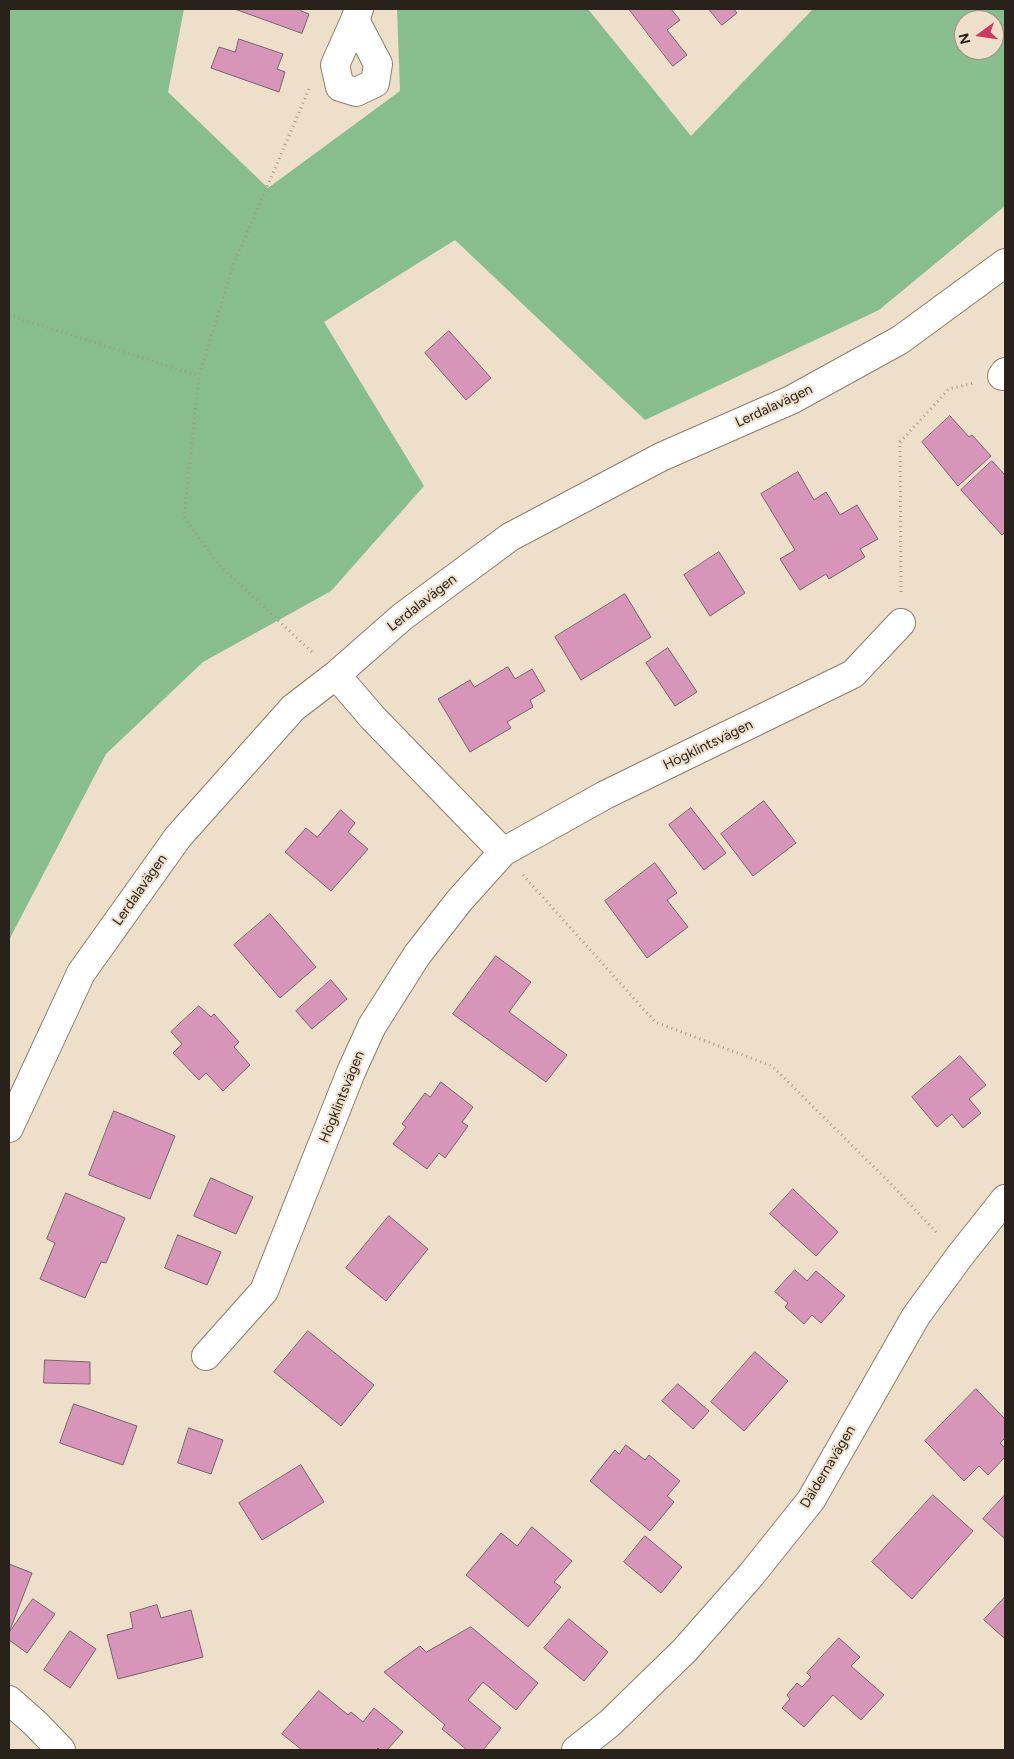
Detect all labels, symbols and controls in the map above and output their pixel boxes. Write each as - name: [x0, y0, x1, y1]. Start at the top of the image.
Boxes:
- north arrow: [954, 10, 1004, 60]
- text: N: [955, 31, 974, 46]
- street label: Lerdalavägen: [733, 381, 815, 431]
- street label: Lerdalavägen: [384, 571, 460, 635]
- street label: Högklintsvägen: [660, 716, 756, 774]
- street label: Lerdalavägen: [109, 851, 171, 929]
- street label: Högklintsvägen: [316, 1049, 368, 1145]
- street label: Däldernavägen: [797, 1423, 859, 1511]

